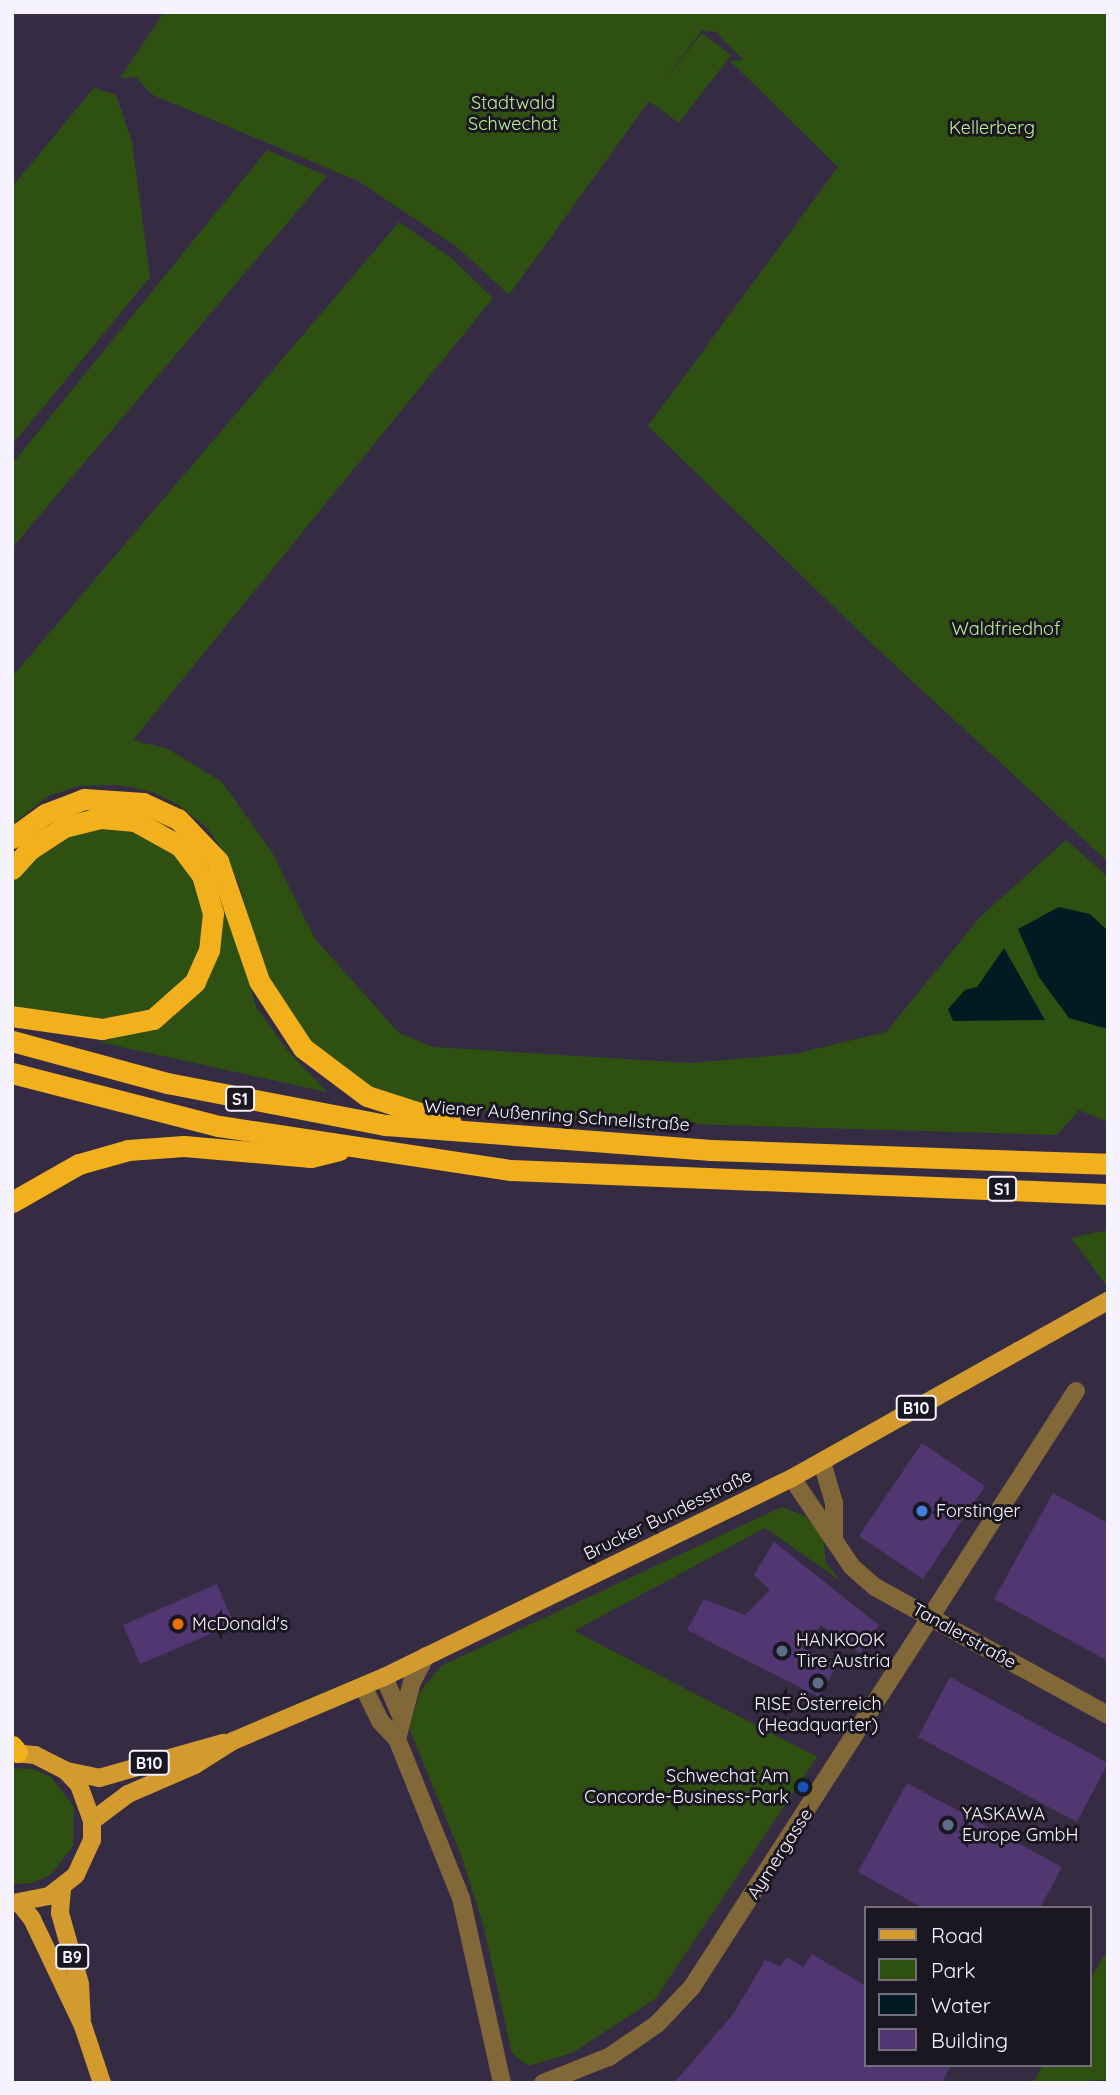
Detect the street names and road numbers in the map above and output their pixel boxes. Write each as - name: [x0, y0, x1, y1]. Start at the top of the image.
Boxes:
- road number: S1: [224, 1086, 256, 1112]
- street label: Wiener Außenring Schnellstraße: [424, 1096, 690, 1136]
- road number: S1: [986, 1176, 1018, 1202]
- road number: B10: [895, 1396, 937, 1420]
- street label: Brucker Bundesstraße: [580, 1465, 756, 1565]
- street label: Tandlerstraße: [908, 1599, 1020, 1673]
- road number: B10: [128, 1750, 170, 1776]
- street label: Aymergasse: [743, 1805, 817, 1903]
- road number: B9: [55, 1944, 90, 1969]

